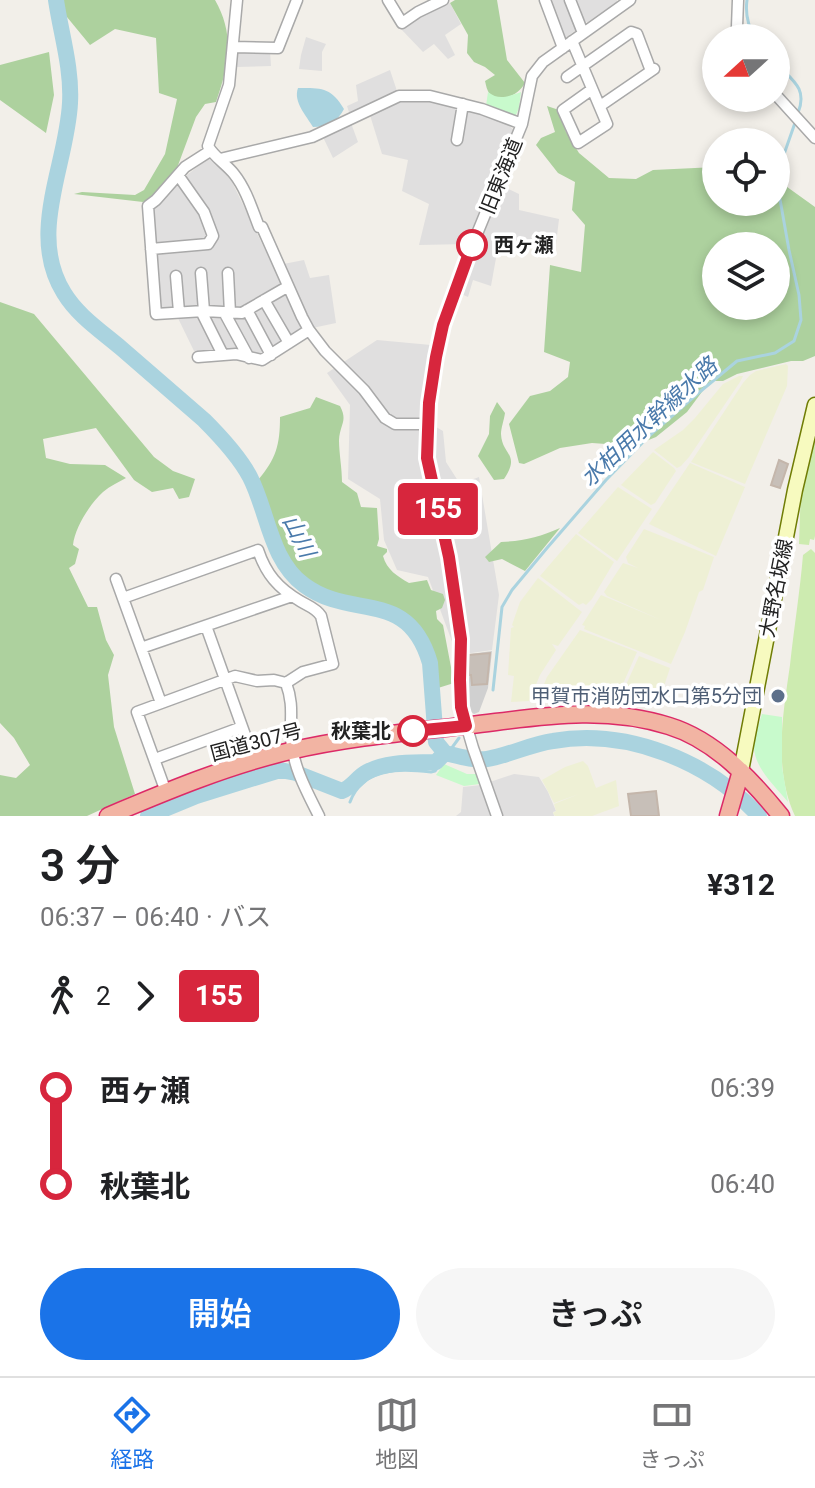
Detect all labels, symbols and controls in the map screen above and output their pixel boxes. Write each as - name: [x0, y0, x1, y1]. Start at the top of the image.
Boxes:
- north arrow: [702, 24, 790, 112]
- map controls: [702, 24, 790, 320]
- button: locate: [702, 128, 790, 216]
- street label: 旧東海道: [475, 134, 527, 218]
- marker: 西ヶ瀬: [457, 230, 487, 260]
- button: layers: [702, 232, 790, 320]
- place label: 西ヶ瀬: [494, 233, 554, 257]
- water label: 水柏用水幹線水路: [576, 351, 723, 491]
- line badge: 155: [392, 483, 484, 535]
- text: 155: [414, 492, 462, 525]
- water label: 山川: [278, 511, 321, 563]
- street label: 大野名坂線: [755, 537, 797, 639]
- place label: 甲賀市消防団水口第5分団: [531, 684, 762, 708]
- marker: 甲賀市消防団水口第5分団: [769, 687, 787, 705]
- marker: 秋葉北: [398, 716, 428, 746]
- street label: 国道307号: [208, 718, 304, 766]
- place label: 秋葉北: [331, 719, 391, 743]
- text: 3 分: [40, 840, 120, 892]
- text: ¥312: [707, 867, 775, 902]
- text: 06:37 – 06:40 · バス: [40, 902, 271, 932]
- icon: walk: [40, 974, 84, 1018]
- icon: forward: [123, 974, 167, 1018]
- text: 155: [195, 979, 243, 1012]
- text: 2: [96, 981, 111, 1011]
- text: 西ヶ瀬: [100, 1073, 190, 1108]
- text: 06:39: [710, 1073, 775, 1103]
- text: 秋葉北: [100, 1169, 190, 1204]
- text: 06:40: [710, 1169, 775, 1199]
- button: 開始: [40, 1268, 400, 1360]
- button: きっぷ: [416, 1268, 775, 1360]
- tab: 経路: [110, 1393, 154, 1473]
- tab: 地図: [375, 1393, 419, 1473]
- tab: きっぷ: [640, 1393, 705, 1473]

